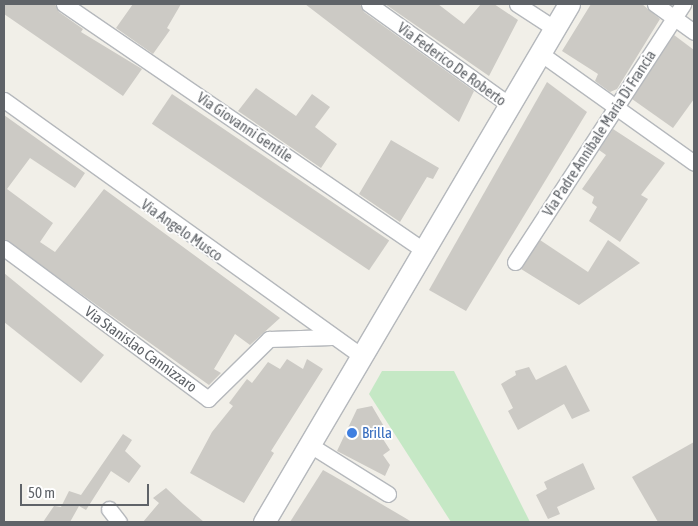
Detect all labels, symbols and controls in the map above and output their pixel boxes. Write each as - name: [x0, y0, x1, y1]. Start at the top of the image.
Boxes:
- street label: Via Federico De Roberto: [394, 19, 510, 109]
- street label: Via Padre Annibale Maria Di Francia: [539, 47, 659, 219]
- street label: Via Giovanni Gentile: [194, 88, 296, 166]
- street label: Via Angelo Musco: [138, 195, 226, 265]
- street label: Via Stanislao Cannizzaro: [81, 302, 201, 396]
- place label: Brilla: [362, 424, 392, 442]
- marker: Brilla: [346, 427, 358, 439]
- scale bar: [22, 474, 151, 506]
- text: 50 m: [28, 484, 55, 501]

